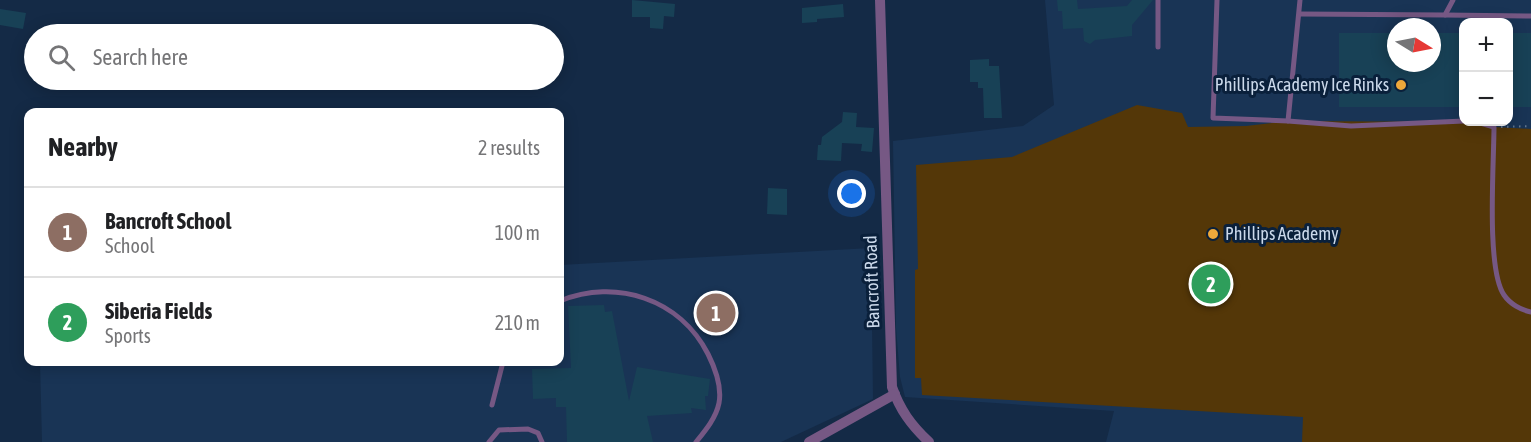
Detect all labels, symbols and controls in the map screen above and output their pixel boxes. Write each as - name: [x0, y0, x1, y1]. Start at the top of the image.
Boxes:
- north arrow: [1387, 18, 1441, 72]
- map controls: [1459, 18, 1513, 126]
- button: +: [1459, 18, 1513, 72]
- search box: [24, 24, 564, 90]
- icon: search: [45, 41, 78, 74]
- text: Search here: [93, 44, 188, 70]
- button: −: [1459, 72, 1513, 126]
- place label: Phillips Academy Ice Rinks: [1215, 74, 1389, 95]
- marker: Phillips Academy Ice Rinks: [1394, 78, 1408, 92]
- text: Nearby: [48, 132, 118, 162]
- text: 2 results: [478, 136, 540, 159]
- your location: [837, 179, 866, 208]
- text: Bancroft School: [105, 208, 231, 234]
- text: 1: [63, 221, 72, 244]
- text: 100 m: [495, 221, 540, 244]
- place label: Phillips Academy: [1225, 223, 1339, 244]
- marker: Phillips Academy: [1206, 227, 1220, 241]
- text: School: [105, 234, 155, 257]
- street label: Bancroft Road: [859, 235, 884, 329]
- pin: 2: [1192, 262, 1230, 306]
- pin: 1: [696, 290, 736, 336]
- text: Siberia Fields: [105, 298, 212, 324]
- text: 2: [63, 311, 72, 334]
- text: 210 m: [495, 311, 540, 334]
- text: Sports: [105, 324, 151, 347]

